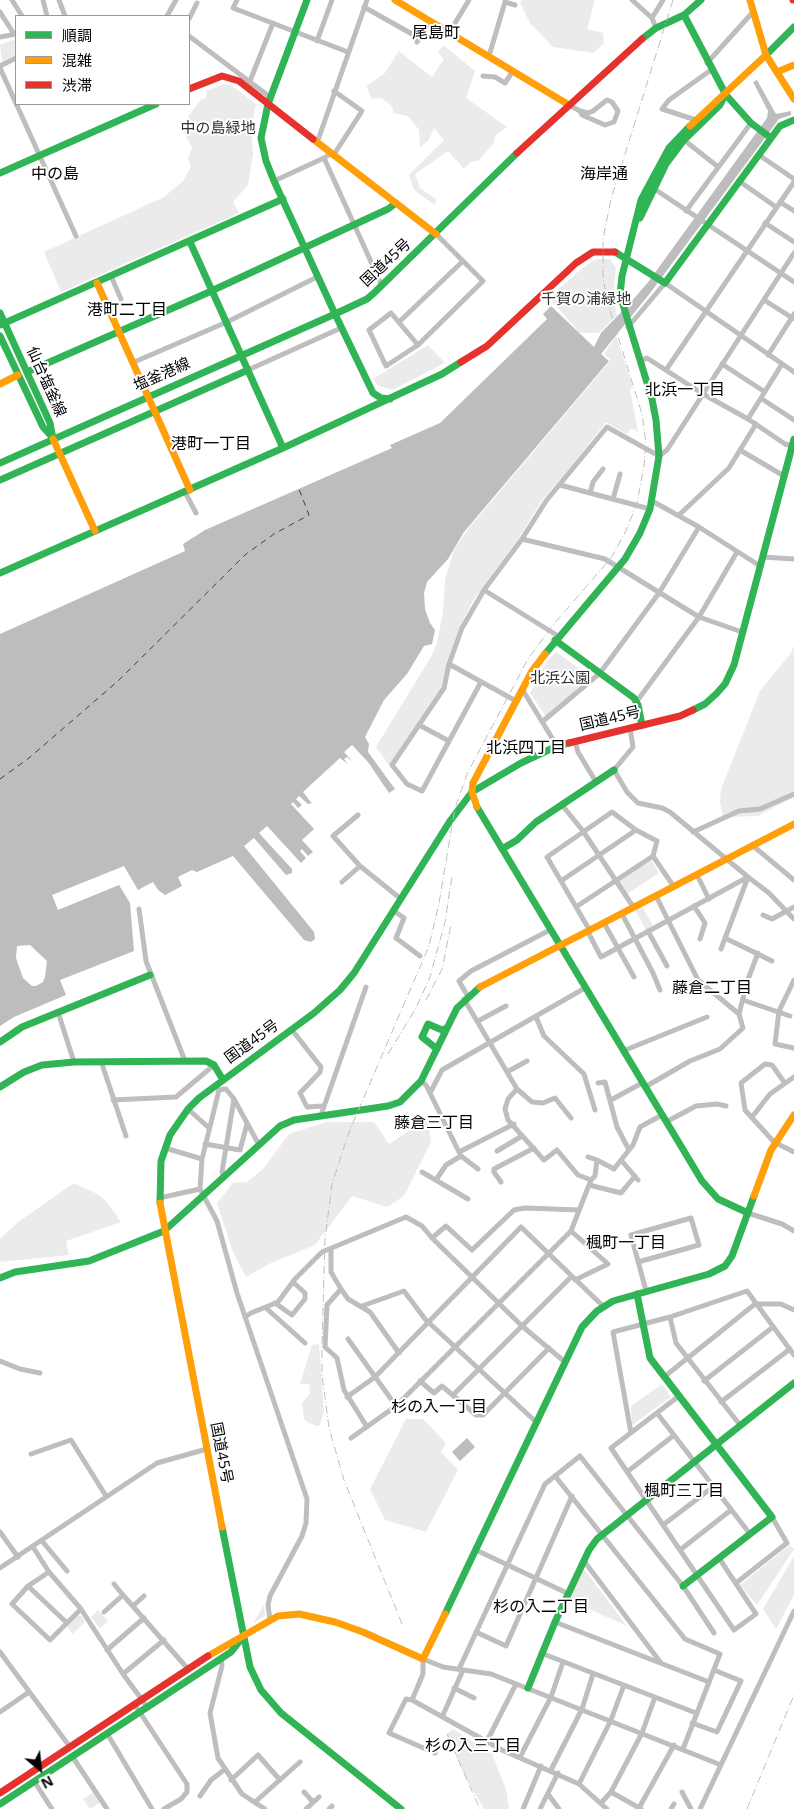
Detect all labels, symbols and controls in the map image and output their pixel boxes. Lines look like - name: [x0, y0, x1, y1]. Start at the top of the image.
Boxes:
- legend: [15, 15, 190, 105]
- district label: 尾島町: [412, 23, 460, 43]
- text: 順調: [62, 25, 92, 45]
- text: 混雑: [62, 50, 92, 70]
- text: 渋滞: [62, 75, 92, 95]
- park label: 中の島緑地: [181, 120, 255, 138]
- district label: 中の島: [31, 164, 79, 184]
- district label: 海岸通: [580, 164, 628, 184]
- street label: 国道45号: [357, 235, 415, 291]
- park label: 千賀の浦緑地: [541, 291, 631, 309]
- district label: 港町二丁目: [87, 300, 167, 320]
- street label: 仙台塩釜線: [23, 344, 69, 420]
- street label: 塩釜港線: [131, 355, 193, 395]
- district label: 北浜一丁目: [645, 380, 725, 400]
- district label: 港町一丁目: [171, 434, 251, 454]
- park label: 北浜公園: [530, 670, 590, 688]
- street label: 国道45号: [578, 703, 642, 735]
- district label: 北浜四丁目: [486, 738, 566, 758]
- district label: 藤倉二丁目: [672, 978, 752, 998]
- street label: 国道45号: [222, 1016, 282, 1068]
- district label: 藤倉三丁目: [394, 1113, 474, 1133]
- district label: 楓町一丁目: [586, 1233, 666, 1253]
- district label: 杉の入一丁目: [391, 1397, 487, 1417]
- street label: 国道45号: [206, 1421, 236, 1485]
- district label: 楓町三丁目: [644, 1481, 724, 1501]
- district label: 杉の入二丁目: [493, 1597, 589, 1617]
- district label: 杉の入三丁目: [425, 1736, 521, 1756]
- north arrow: [15, 1744, 65, 1794]
- text: N: [38, 1772, 57, 1794]

